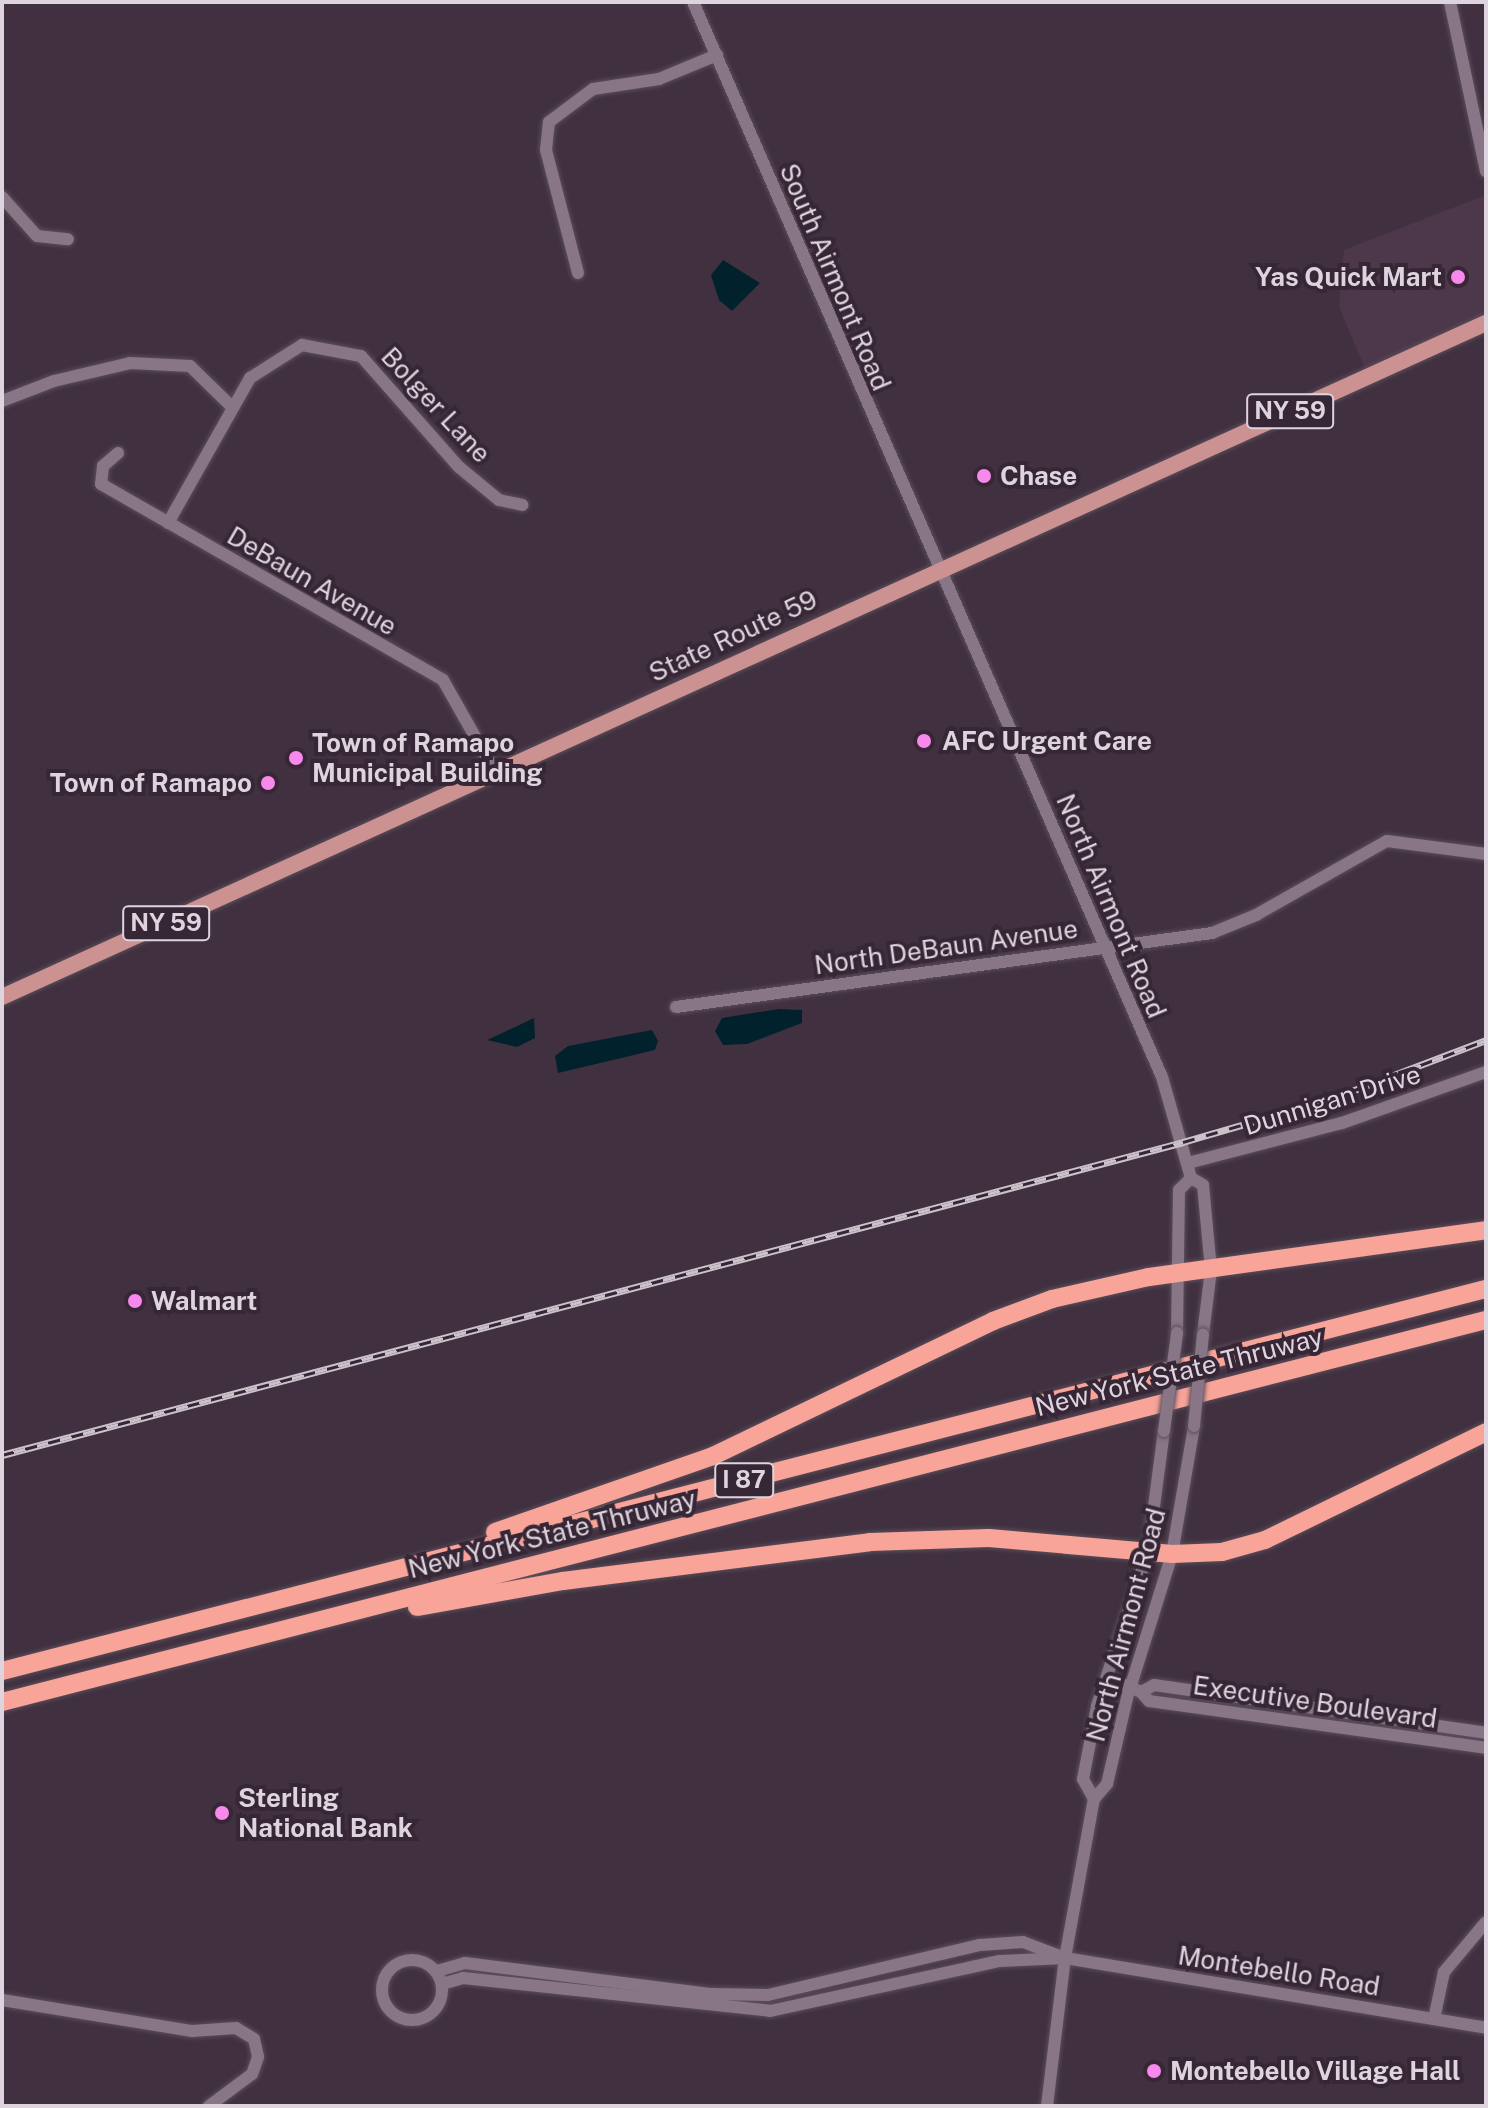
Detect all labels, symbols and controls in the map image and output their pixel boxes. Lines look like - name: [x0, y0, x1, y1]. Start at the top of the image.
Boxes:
- street label: South Airmont Road: [773, 159, 897, 395]
- place label: Yas Quick Mart: [1255, 261, 1442, 293]
- marker: Yas Quick Mart: [1449, 268, 1467, 286]
- street label: Bolger Lane: [375, 341, 497, 469]
- road number: NY 59: [1244, 391, 1336, 431]
- place label: Chase: [1000, 460, 1077, 492]
- marker: Chase: [975, 467, 993, 485]
- street label: DeBaun Avenue: [222, 520, 402, 642]
- street label: State Route 59: [644, 583, 822, 689]
- place label: AFC Urgent Care: [942, 725, 1152, 757]
- place label: Town of Ramapo Municipal Building: [312, 727, 543, 788]
- marker: AFC Urgent Care: [913, 730, 935, 752]
- marker: Town of Ramapo Municipal Building: [287, 749, 305, 767]
- place label: Town of Ramapo: [50, 767, 252, 799]
- marker: Town of Ramapo: [259, 774, 277, 792]
- street label: North Airmont Road: [1050, 789, 1172, 1023]
- road number: NY 59: [120, 903, 212, 943]
- street label: North DeBaun Avenue: [812, 913, 1080, 981]
- street label: Dunnigan Drive: [1240, 1058, 1424, 1142]
- place label: Walmart: [151, 1285, 257, 1317]
- marker: Walmart: [126, 1292, 144, 1310]
- street label: New York State Thruway: [1032, 1321, 1326, 1423]
- road number: I 87: [714, 1460, 774, 1500]
- street label: New York State Thruway: [405, 1483, 699, 1585]
- street label: North Airmont Road: [1080, 1505, 1172, 1745]
- street label: Executive Boulevard: [1191, 1669, 1439, 1735]
- place label: Sterling National Bank: [238, 1782, 413, 1844]
- marker: Sterling National Bank: [213, 1804, 231, 1822]
- street label: Montebello Road: [1176, 1940, 1382, 2002]
- place label: Montebello Village Hall: [1170, 2055, 1461, 2087]
- marker: Montebello Village Hall: [1145, 2062, 1163, 2080]

